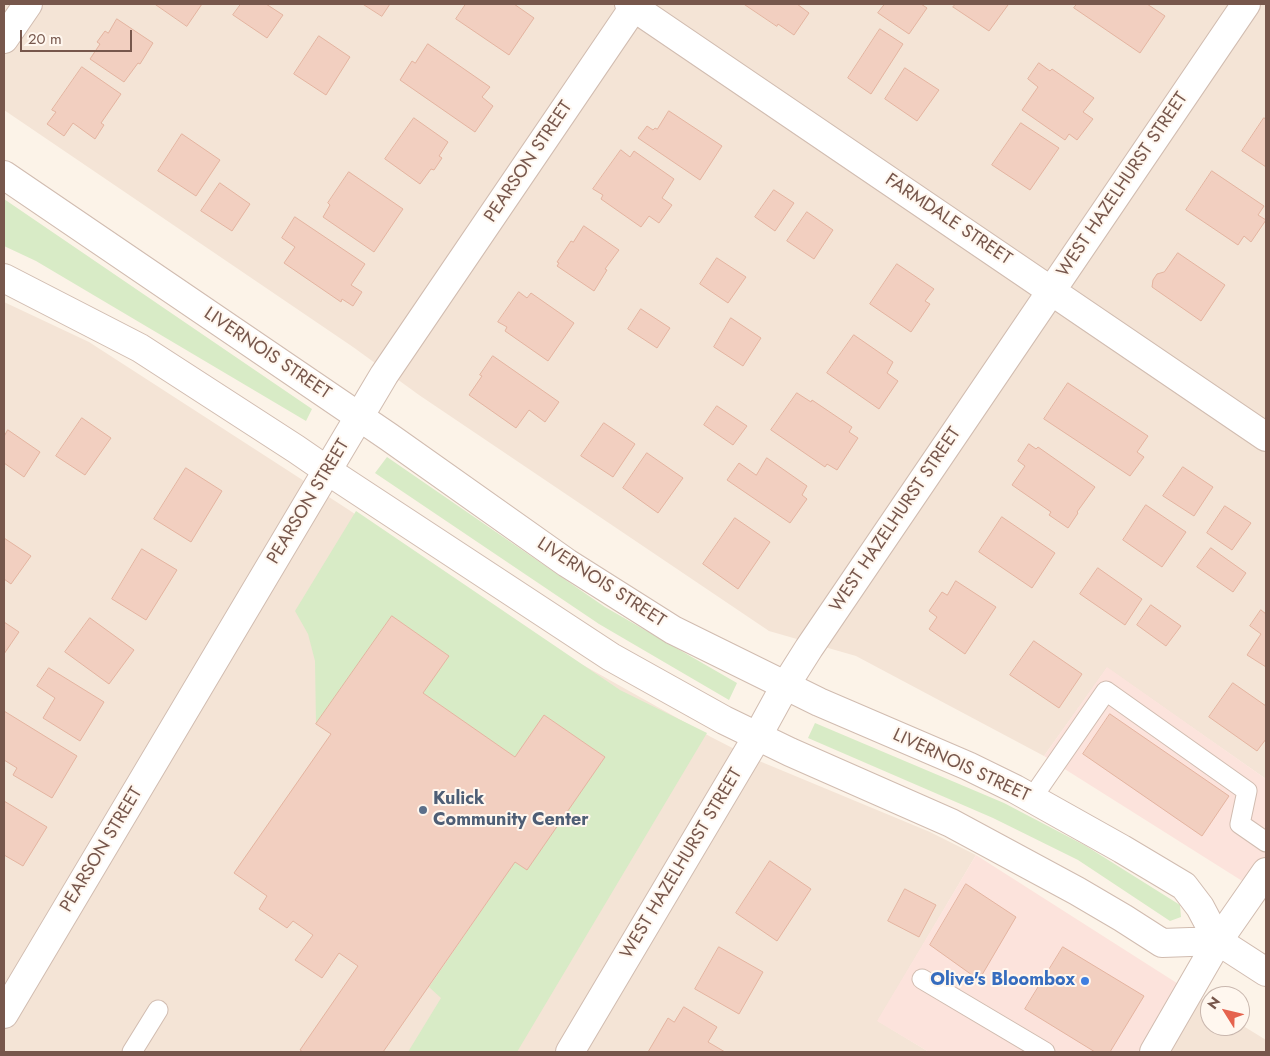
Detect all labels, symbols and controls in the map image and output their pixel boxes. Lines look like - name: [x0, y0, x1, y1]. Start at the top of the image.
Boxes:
- scale bar: [22, 20, 135, 52]
- text: 20 m: [28, 28, 62, 50]
- street label: WEST HAZELHURST STREET: [1053, 88, 1193, 282]
- street label: PEARSON STREET: [480, 97, 578, 227]
- street label: FARMDALE STREET: [881, 170, 1015, 270]
- street label: LIVERNOIS STREET: [199, 303, 335, 405]
- street label: WEST HAZELHURST STREET: [826, 423, 966, 617]
- street label: PEARSON STREET: [263, 436, 355, 568]
- street label: LIVERNOIS STREET: [533, 533, 669, 633]
- street label: LIVERNOIS STREET: [889, 725, 1033, 807]
- street label: WEST HAZELHURST STREET: [617, 765, 747, 963]
- street label: PEARSON STREET: [56, 784, 148, 916]
- place label: Kulick Community Center: [433, 789, 589, 832]
- marker: Kulick Community Center: [417, 804, 429, 816]
- place label: Olive's Bloombox: [930, 970, 1075, 992]
- marker: Olive's Bloombox: [1079, 975, 1091, 987]
- north arrow: [1200, 986, 1250, 1036]
- text: N: [1202, 992, 1225, 1013]

